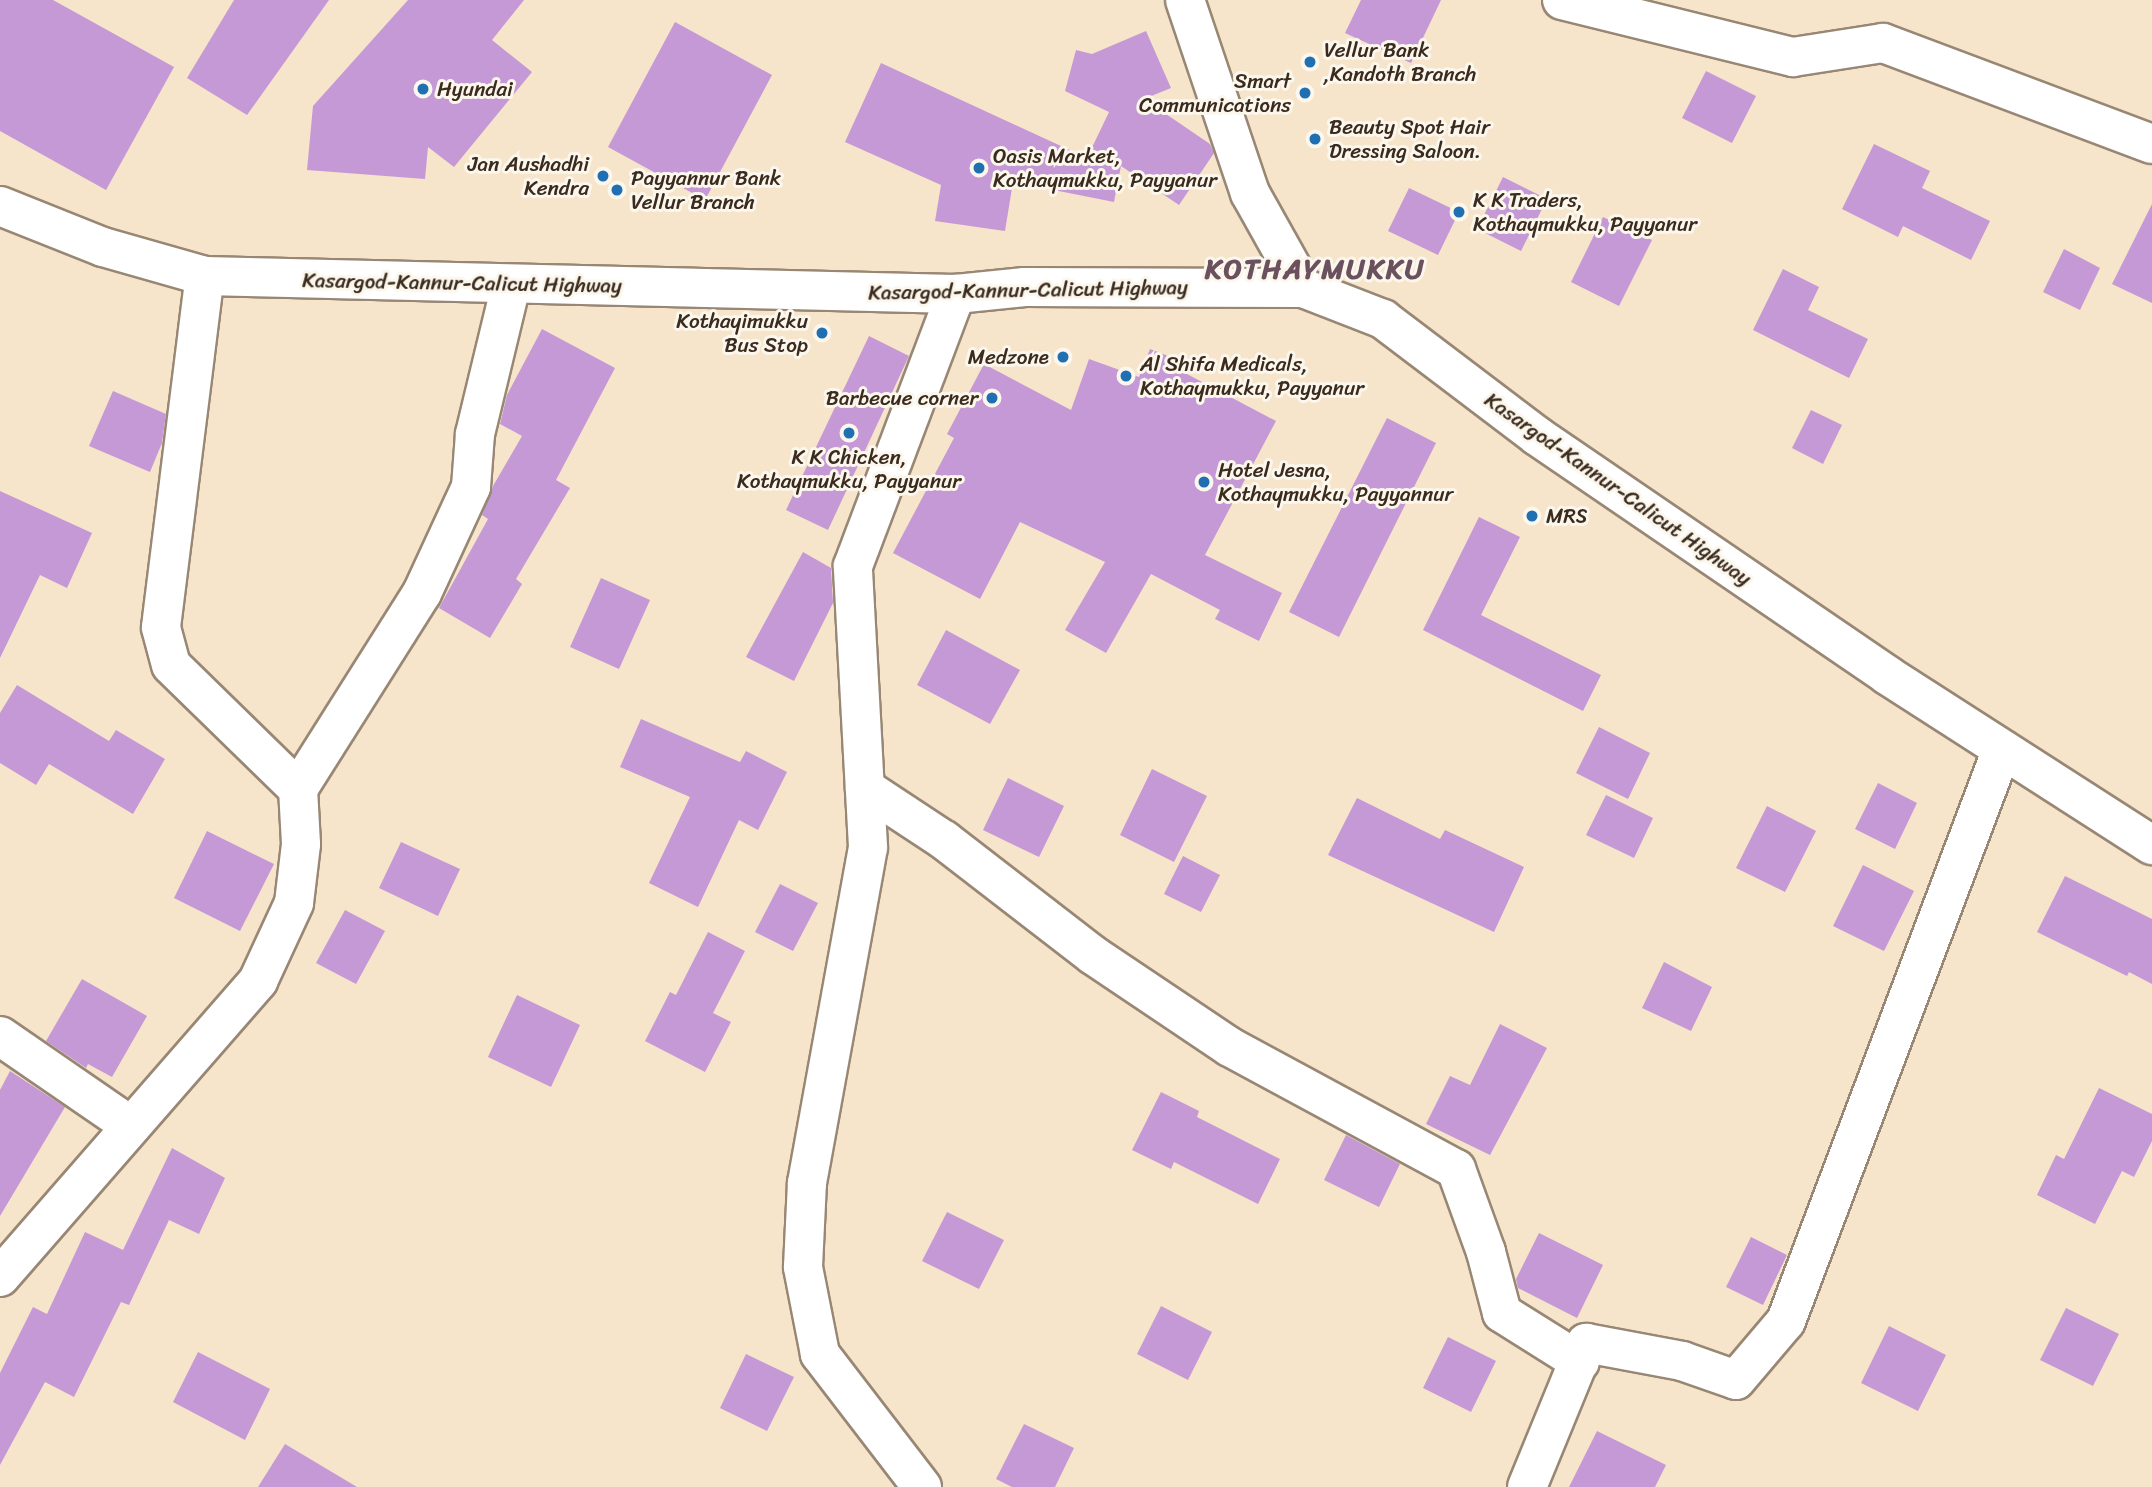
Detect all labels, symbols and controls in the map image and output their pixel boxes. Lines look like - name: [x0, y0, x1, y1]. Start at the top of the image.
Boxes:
- place label: Vellur Bank ,Kandoth Branch: [1324, 37, 1476, 87]
- marker: Vellur Bank ,Kandoth Branch: [1302, 54, 1318, 70]
- place label: Smart Communications: [1139, 68, 1291, 118]
- place label: Hyundai: [437, 76, 513, 102]
- marker: Hyundai: [415, 81, 431, 97]
- marker: Smart Communications: [1297, 85, 1313, 101]
- place label: Beauty Spot Hair Dressing Saloon.: [1329, 114, 1490, 164]
- marker: Beauty Spot Hair Dressing Saloon.: [1307, 131, 1323, 147]
- place label: Oasis Market, Kothaymukku, Payyanur: [993, 143, 1217, 193]
- place label: Jan Aushadhi Kendra: [468, 151, 589, 201]
- marker: Oasis Market, Kothaymukku, Payyanur: [971, 160, 987, 176]
- place label: Payyannur Bank Vellur Branch: [631, 165, 781, 215]
- marker: Jan Aushadhi Kendra: [595, 168, 611, 184]
- marker: Payyannur Bank Vellur Branch: [609, 182, 625, 198]
- place label: K K Traders, Kothaymukku, Payyanur: [1473, 187, 1697, 237]
- marker: K K Traders, Kothaymukku, Payyanur: [1451, 204, 1467, 220]
- district label: KOTHAYMUKKU: [1207, 252, 1423, 286]
- street label: Kasargod-Kannur-Calicut Highway: [302, 268, 622, 298]
- street label: Kasargod-Kannur-Calicut Highway: [868, 275, 1188, 305]
- place label: Kothayimukku Bus Stop: [676, 308, 808, 358]
- marker: Kothayimukku Bus Stop: [814, 325, 830, 341]
- place label: Medzone: [968, 344, 1049, 370]
- marker: Medzone: [1055, 349, 1071, 365]
- place label: Al Shifa Medicals, Kothaymukku, Payyanur: [1140, 351, 1364, 401]
- marker: Al Shifa Medicals, Kothaymukku, Payyanur: [1118, 368, 1134, 384]
- place label: Barbecue corner: [825, 385, 978, 411]
- street label: Kasargod-Kannur-Calicut Highway: [1480, 387, 1756, 591]
- marker: Barbecue corner: [984, 390, 1000, 406]
- marker: K K Chicken, Kothaymukku, Payyanur: [841, 425, 857, 441]
- place label: K K Chicken, Kothaymukku, Payyanur: [737, 444, 961, 494]
- place label: Hotel Jesna, Kothaymukku, Payyannur: [1218, 457, 1453, 507]
- marker: Hotel Jesna, Kothaymukku, Payyannur: [1196, 474, 1212, 490]
- place label: MRS: [1546, 503, 1587, 529]
- marker: MRS: [1524, 508, 1540, 524]

